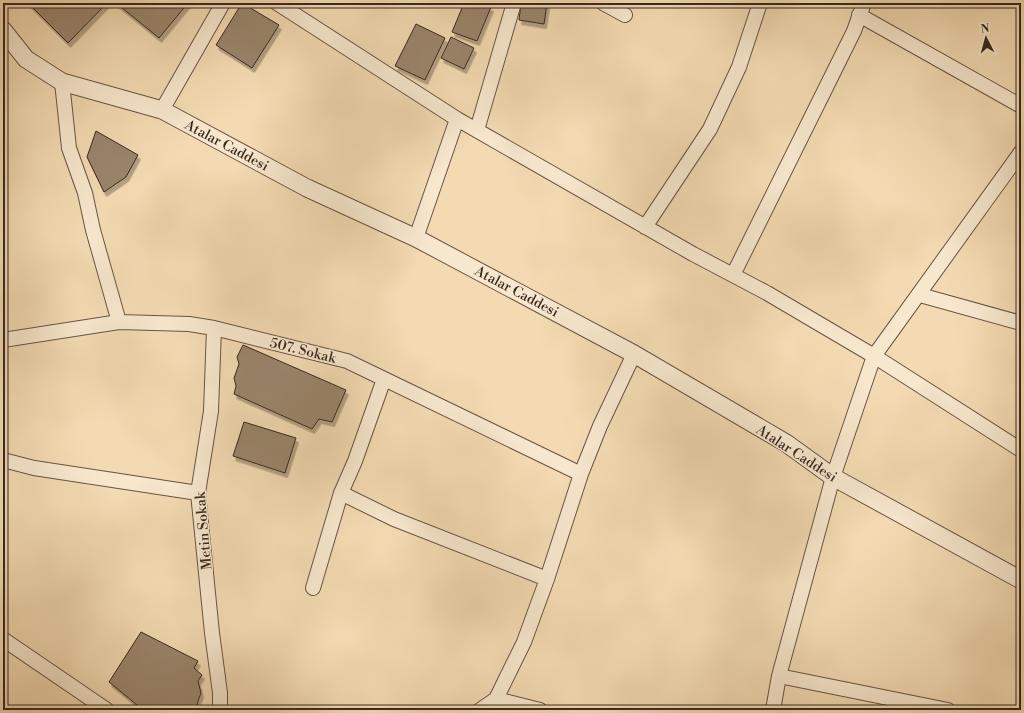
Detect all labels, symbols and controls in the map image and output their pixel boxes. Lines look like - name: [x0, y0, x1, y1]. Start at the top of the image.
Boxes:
- north arrow: [966, 18, 1006, 58]
- text: N: [980, 22, 990, 36]
- street label: Atalar Caddesi: [181, 116, 272, 176]
- street label: Atalar Caddesi: [471, 262, 562, 322]
- street label: 507. Sokak: [268, 334, 338, 368]
- street label: Atalar Caddesi: [752, 421, 840, 487]
- street label: Metin Sokak: [192, 490, 216, 571]

